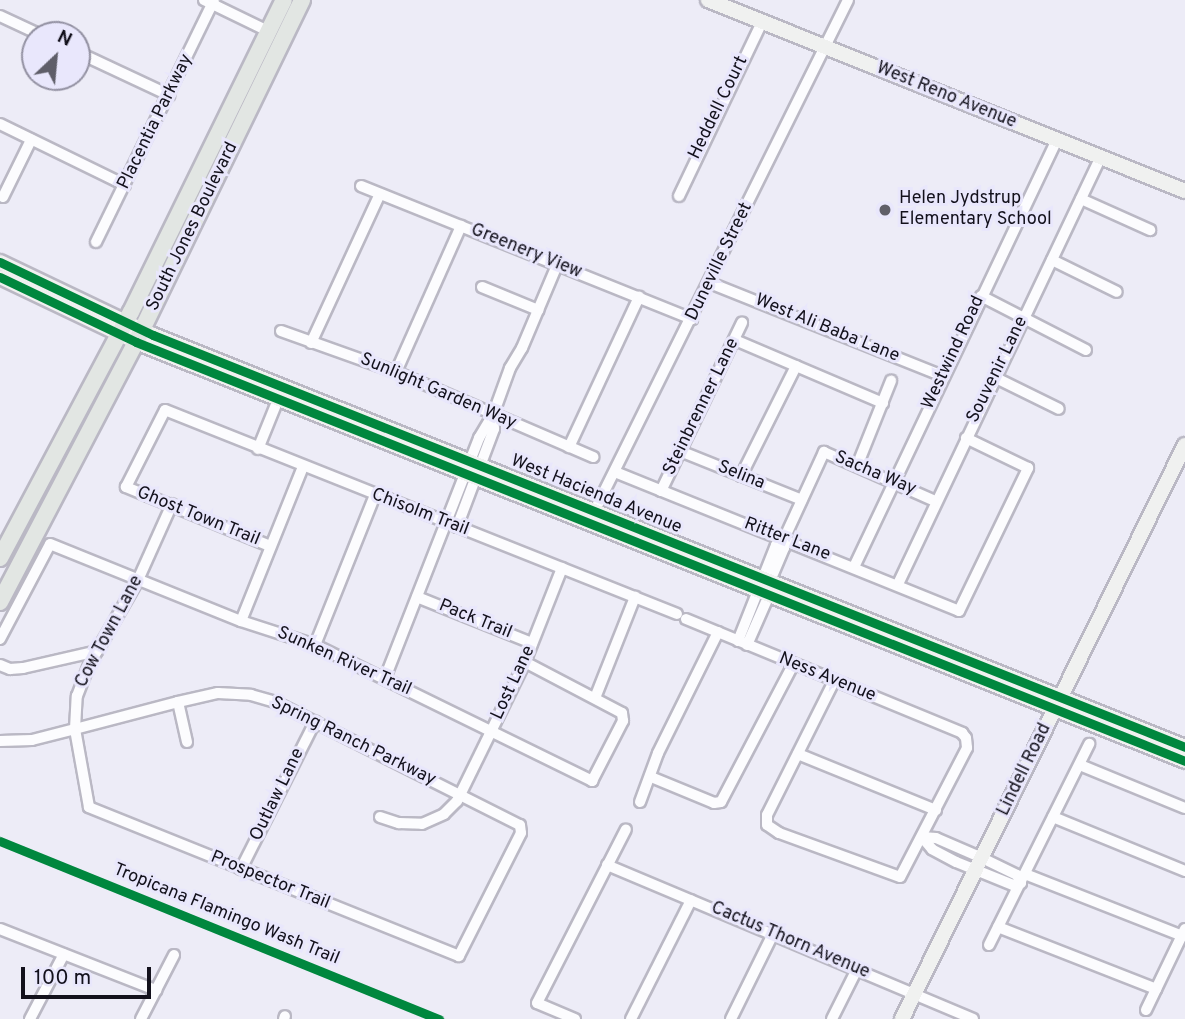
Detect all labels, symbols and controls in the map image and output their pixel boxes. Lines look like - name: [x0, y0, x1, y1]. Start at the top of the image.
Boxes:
- north arrow: [21, 21, 91, 91]
- text: N: [53, 25, 76, 53]
- street label: Placentia Parkway: [114, 51, 198, 193]
- street label: Heddell Court: [685, 53, 753, 163]
- street label: West Reno Avenue: [873, 58, 1019, 134]
- street label: South Jones Boulevard: [143, 139, 243, 315]
- place label: Helen Jydstrup Elementary School: [899, 189, 1052, 232]
- street label: Duneville Street: [682, 199, 758, 325]
- marker: Helen Jydstrup Elementary School: [877, 202, 893, 218]
- street label: Greenery View: [467, 220, 585, 284]
- street label: West Ali Baba Lane: [751, 290, 903, 368]
- street label: Westwind Road: [918, 293, 990, 413]
- street label: Souvenir Lane: [963, 313, 1033, 427]
- street label: Steinbrenner Lane: [659, 335, 745, 479]
- street label: Sunlight Garden Way: [356, 349, 520, 435]
- street label: Sacha Way: [831, 447, 919, 501]
- street label: West Hacienda Avenue: [507, 451, 685, 539]
- street label: Selina: [714, 457, 768, 495]
- street label: Ghost Town Trail: [133, 482, 263, 552]
- street label: Chisolm Trail: [368, 484, 472, 542]
- street label: Ritter Lane: [741, 514, 833, 566]
- street label: Cow Town Lane: [71, 572, 149, 692]
- street label: Pack Trail: [435, 595, 515, 645]
- street label: Sunken River Trail: [273, 623, 415, 701]
- street label: Lost Lane: [488, 643, 540, 723]
- street label: Ness Avenue: [775, 649, 879, 707]
- street label: Spring Ranch Parkway: [267, 693, 439, 791]
- street label: Lindell Road: [993, 720, 1057, 820]
- street label: Outlaw Lane: [246, 745, 310, 845]
- street label: Prospector Trail: [207, 847, 333, 915]
- street label: Tropicana Flamingo Wash Trail: [109, 859, 343, 971]
- street label: Cactus Thorn Avenue: [707, 898, 873, 984]
- scale bar: [24, 953, 154, 997]
- text: 100 m: [34, 965, 91, 992]

